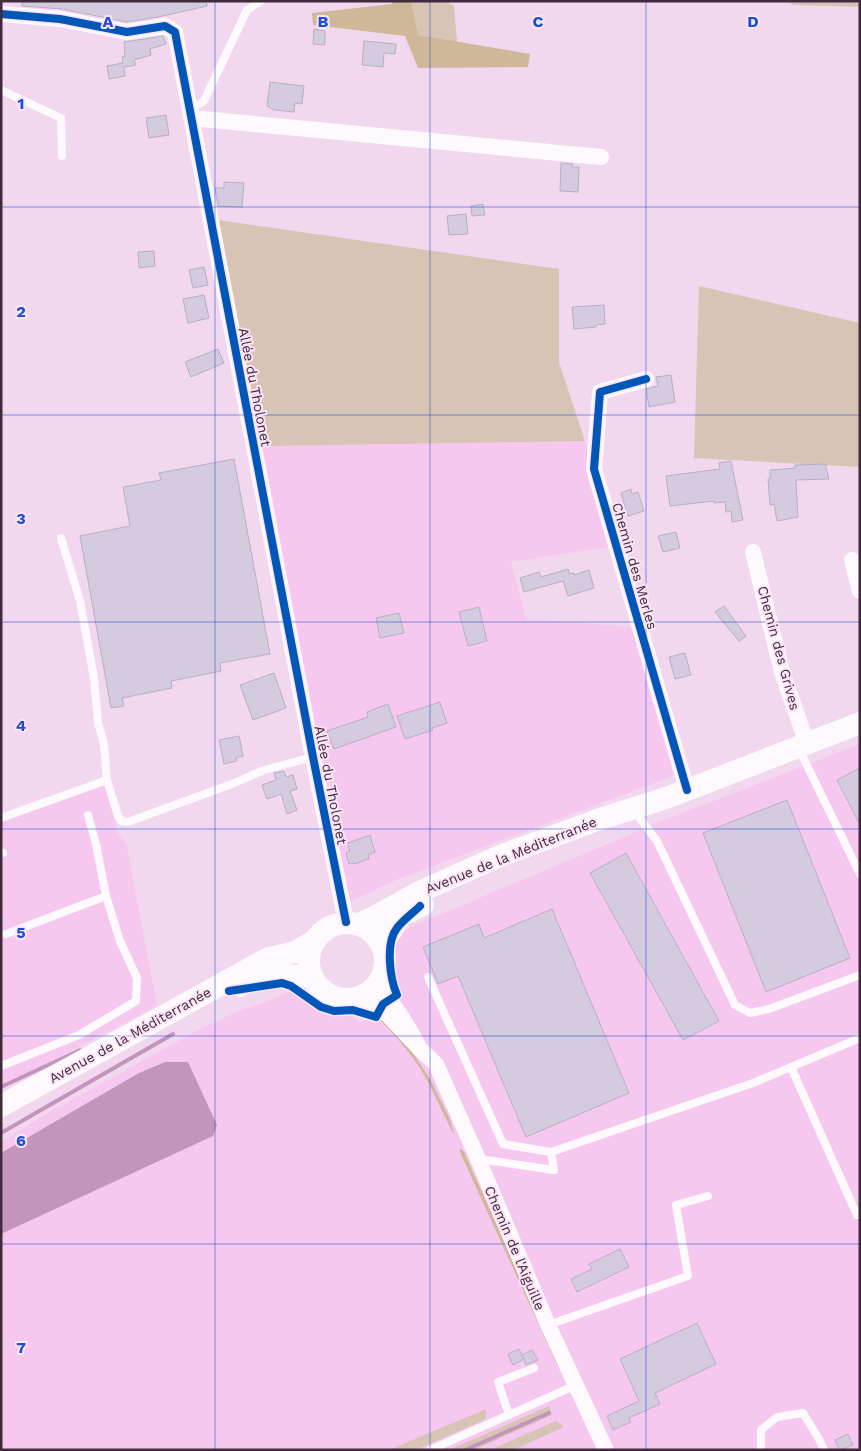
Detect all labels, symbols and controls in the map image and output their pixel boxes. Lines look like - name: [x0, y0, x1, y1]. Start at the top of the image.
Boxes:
- text: A: [103, 12, 114, 31]
- text: B: [318, 12, 329, 31]
- text: C: [533, 12, 544, 31]
- text: D: [747, 12, 759, 31]
- text: 1: [18, 94, 24, 113]
- text: 2: [16, 302, 26, 321]
- street label: Allée du Tholonet: [236, 326, 274, 448]
- street label: Chemin des Merles: [609, 501, 661, 631]
- text: 3: [16, 509, 26, 528]
- street label: Chemin des Grives: [755, 584, 803, 712]
- text: 4: [16, 716, 26, 735]
- street label: Allée du Tholonet: [312, 724, 350, 846]
- street label: Avenue de la Méditerranée: [423, 813, 599, 897]
- text: 5: [16, 923, 26, 942]
- street label: Avenue de la Méditerranée: [46, 984, 214, 1086]
- text: 6: [16, 1131, 26, 1150]
- street label: Chemin de l'Aiguille: [482, 1183, 548, 1313]
- text: 7: [16, 1338, 26, 1357]

